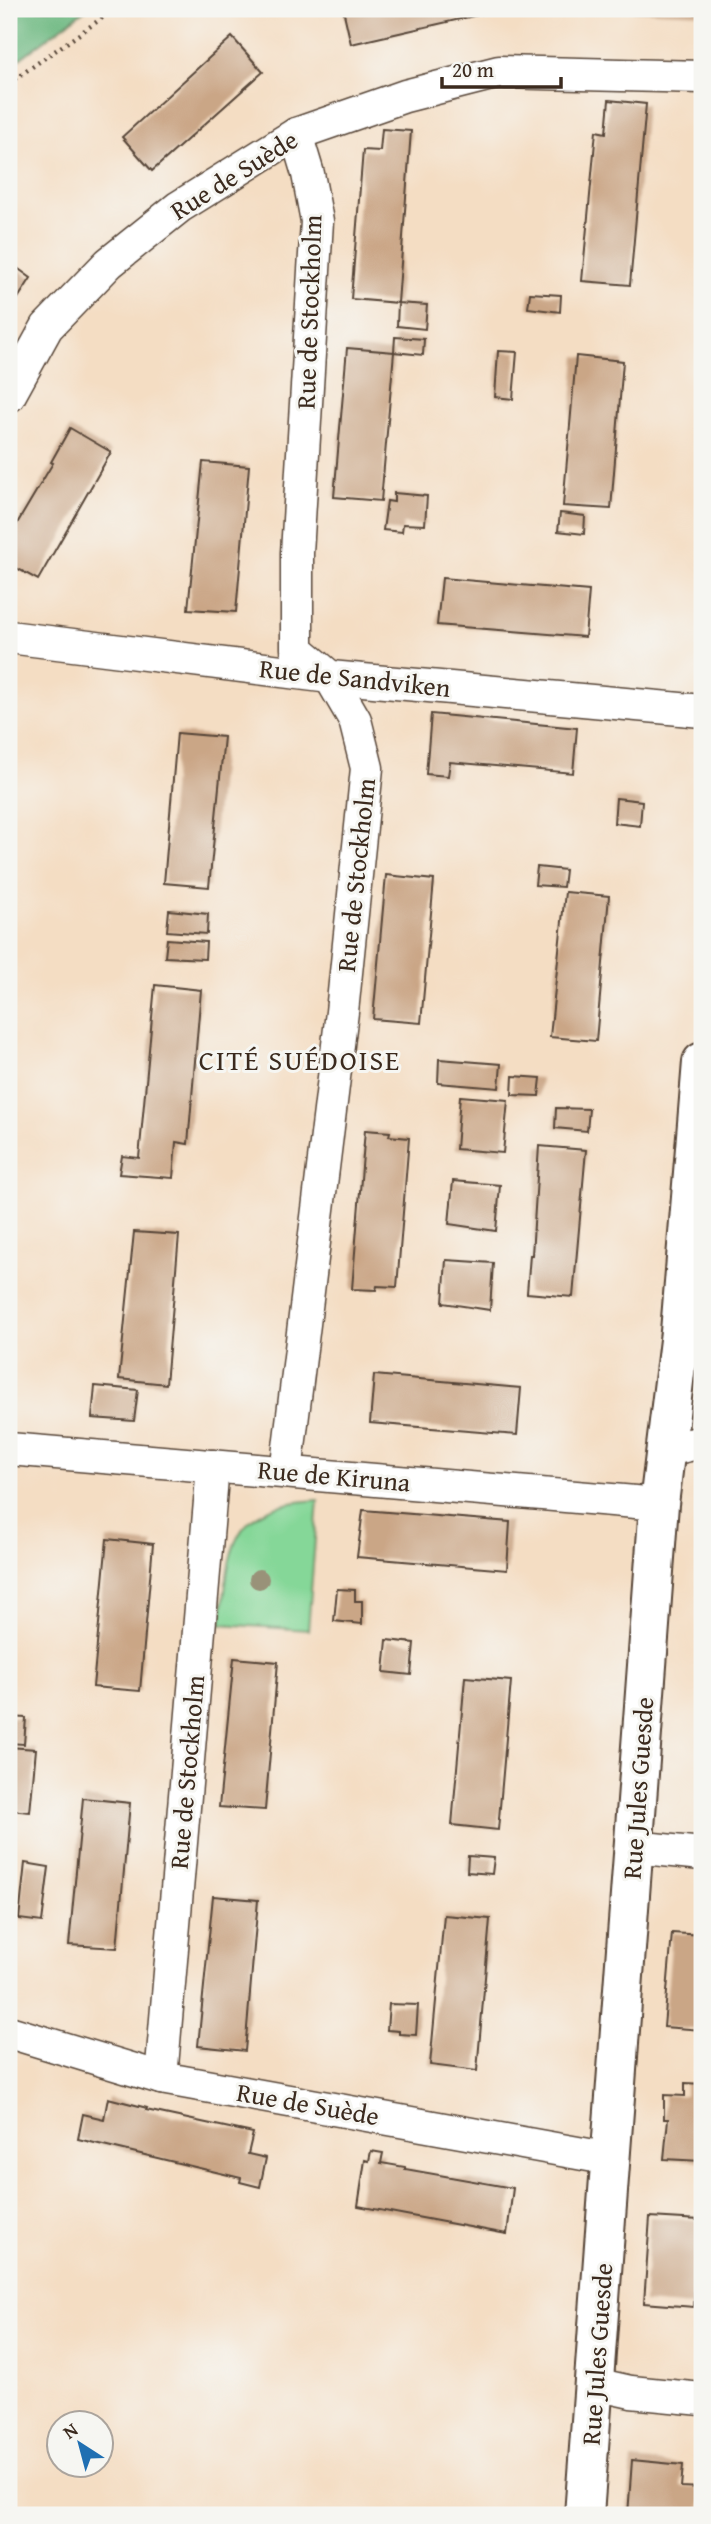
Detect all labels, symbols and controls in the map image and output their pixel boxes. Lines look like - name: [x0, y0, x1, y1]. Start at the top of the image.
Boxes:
- scale bar: [442, 46, 560, 90]
- text: 20 m: [452, 54, 494, 85]
- street label: Rue de Suède: [162, 120, 305, 229]
- street label: Rue de Stockholm: [286, 214, 331, 410]
- street label: Rue de Sandviken: [258, 648, 453, 707]
- street label: Rue de Stockholm: [326, 776, 385, 974]
- district label: CITÉ SUÉDOISE: [199, 1039, 401, 1080]
- street label: Rue de Kiruna: [256, 1449, 413, 1502]
- street label: Rue de Stockholm: [159, 1673, 214, 1871]
- street label: Rue Jules Guesde: [612, 1695, 663, 1880]
- street label: Rue de Suède: [234, 2072, 382, 2135]
- street label: Rue Jules Guesde: [571, 2261, 622, 2446]
- north arrow: [46, 2408, 116, 2478]
- text: N: [57, 2415, 84, 2445]

